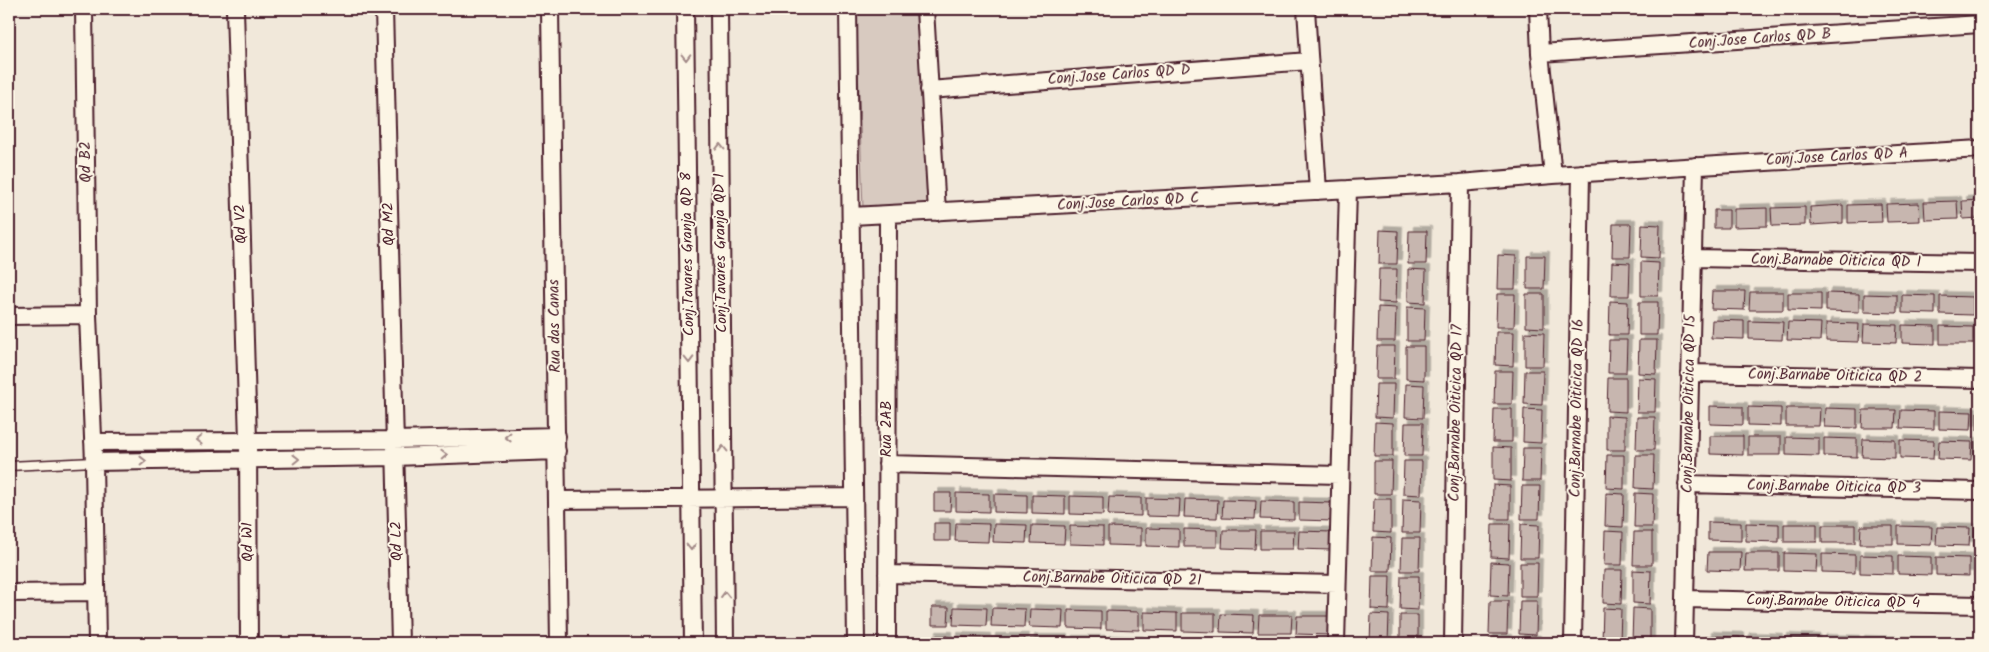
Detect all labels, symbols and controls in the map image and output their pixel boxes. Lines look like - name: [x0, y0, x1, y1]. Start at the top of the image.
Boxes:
- street label: Conj.Jose Carlos QD B: [1688, 22, 1832, 56]
- one-way arrow: [681, 54, 691, 62]
- street label: Conj.Jose Carlos QD D: [1047, 58, 1191, 92]
- street label: Qd B2: [74, 141, 98, 183]
- street label: Conj.Jose Carlos QD A: [1765, 141, 1909, 173]
- one-way arrow: [715, 143, 725, 150]
- street label: Conj.Tavares Granja QD 8: [675, 171, 701, 336]
- street label: Conj.Tavares Granja QD 1: [708, 173, 734, 333]
- street label: Conj.Jose Carlos QD C: [1056, 186, 1200, 218]
- street label: Qd M2: [377, 202, 401, 246]
- street label: Qd V2: [228, 204, 254, 244]
- street label: Conj.Barnabe Oiticica QD 1: [1751, 248, 1922, 274]
- street label: Rua das Canas: [542, 279, 568, 373]
- street label: Conj.Barnabe Oiticica QD 15: [1675, 314, 1703, 493]
- street label: Conj.Barnabe Oiticica QD 16: [1563, 318, 1591, 498]
- street label: Conj.Barnabe Oiticica QD 17: [1442, 323, 1470, 502]
- one-way arrow: [684, 356, 694, 364]
- street label: Conj.Barnabe Oiticica QD 2: [1748, 362, 1922, 390]
- street label: Rua 2AB: [875, 401, 899, 457]
- one-way arrow: [504, 432, 512, 442]
- one-way arrow: [195, 435, 203, 446]
- one-way arrow: [718, 445, 728, 453]
- one-way arrow: [440, 450, 448, 460]
- one-way arrow: [292, 454, 300, 464]
- one-way arrow: [140, 456, 147, 466]
- street label: Conj.Barnabe Oiticica QD 3: [1747, 473, 1922, 501]
- street label: Qd L2: [385, 521, 409, 561]
- street label: Qd W1: [236, 522, 260, 562]
- one-way arrow: [686, 544, 696, 551]
- street label: Conj.Barnabe Oiticica QD 21: [1022, 565, 1202, 593]
- street label: Conj.Barnabe Oiticica QD 4: [1746, 588, 1920, 616]
- one-way arrow: [720, 590, 730, 598]

